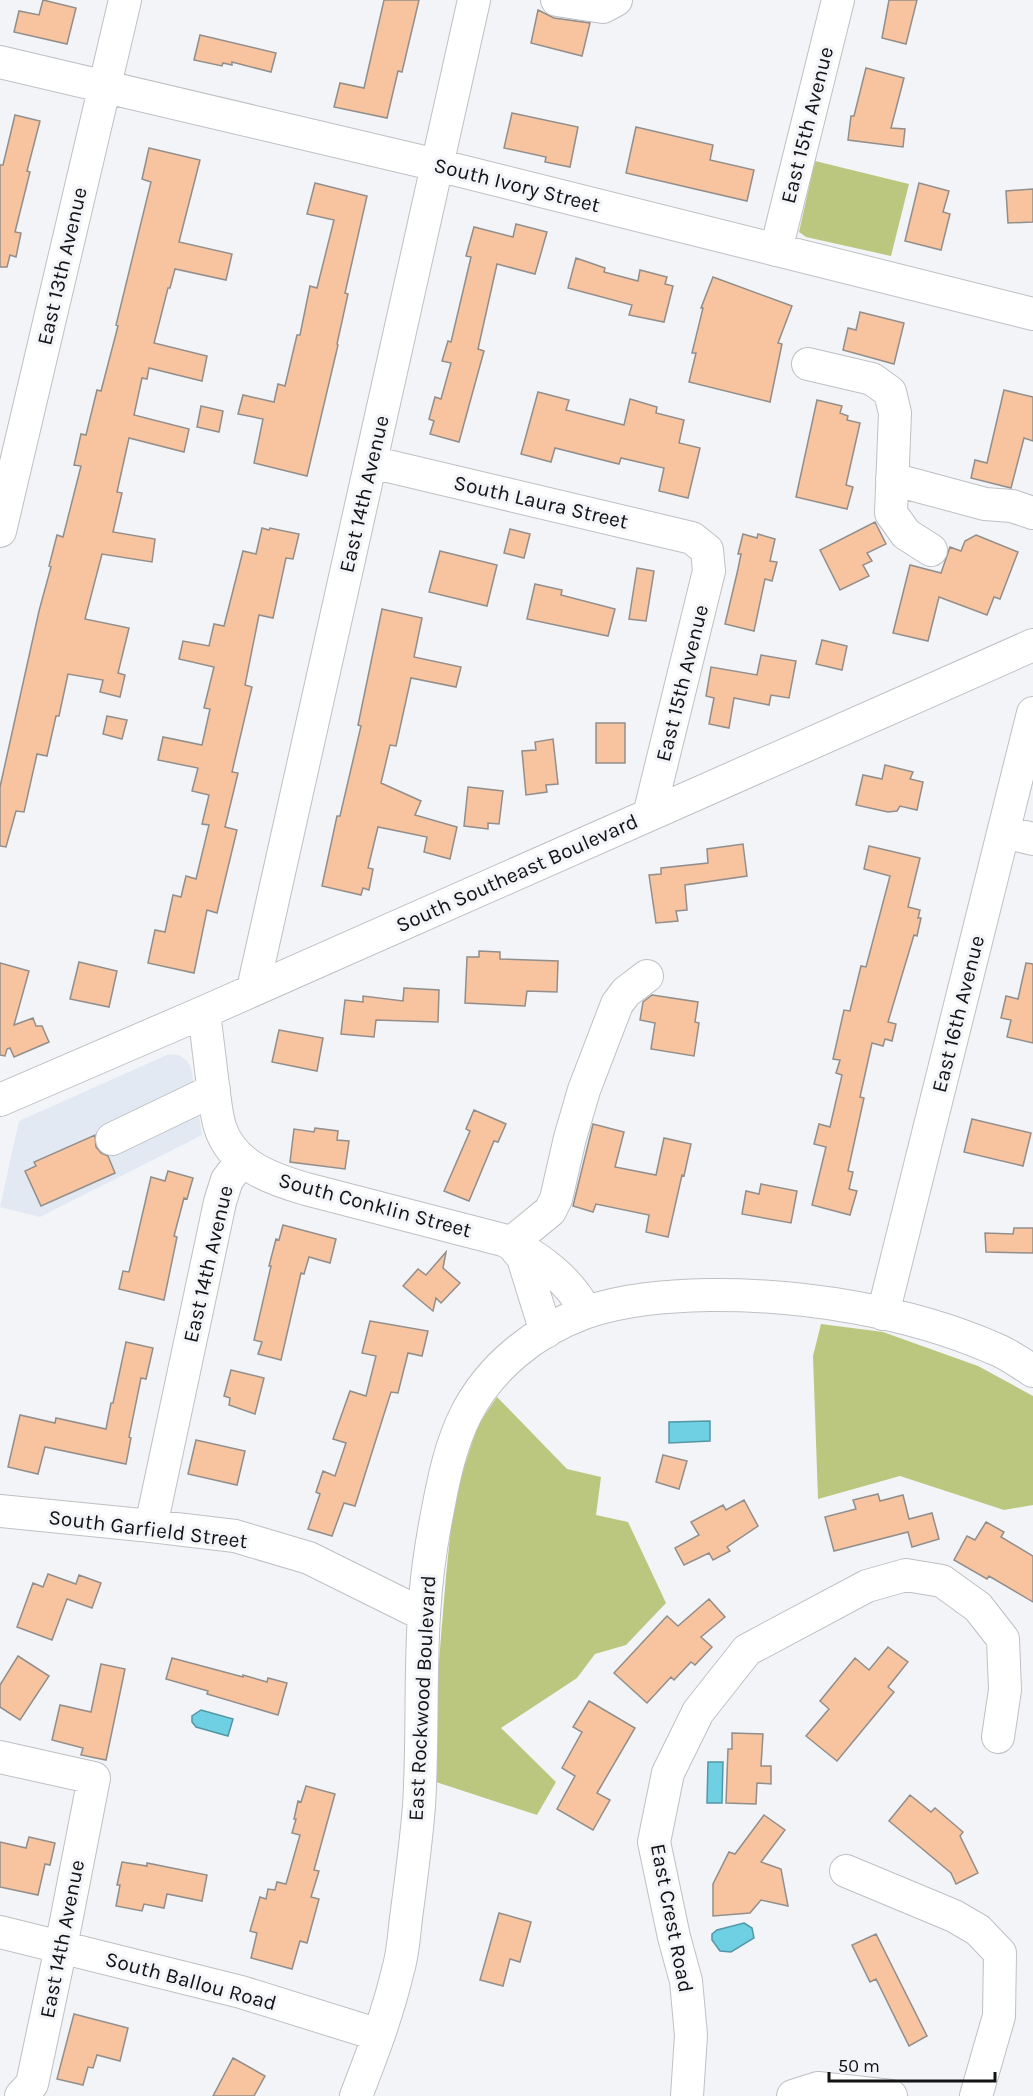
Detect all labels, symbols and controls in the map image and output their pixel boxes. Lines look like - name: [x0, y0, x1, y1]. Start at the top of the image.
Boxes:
- street label: East 15th Avenue: [776, 44, 838, 206]
- street label: South Ivory Street: [431, 153, 603, 217]
- street label: East 13th Avenue: [32, 185, 92, 347]
- street label: East 14th Avenue: [334, 413, 394, 575]
- street label: South Laura Street: [451, 470, 631, 534]
- street label: East 15th Avenue: [651, 602, 713, 764]
- street label: South Southeast Boulevard: [392, 809, 642, 937]
- street label: East 16th Avenue: [927, 933, 989, 1095]
- street label: South Conklin Street: [276, 1168, 474, 1242]
- street label: East 14th Avenue: [178, 1183, 238, 1345]
- street label: South Garfield Street: [47, 1505, 249, 1553]
- street label: East Rockwood Boulevard: [404, 1575, 440, 1821]
- street label: East Crest Road: [646, 1842, 698, 1994]
- street label: East 14th Avenue: [35, 1858, 89, 2020]
- street label: South Ballou Road: [103, 1947, 279, 2015]
- scale bar: [829, 2045, 996, 2083]
- text: 50 m: [838, 2055, 880, 2077]

